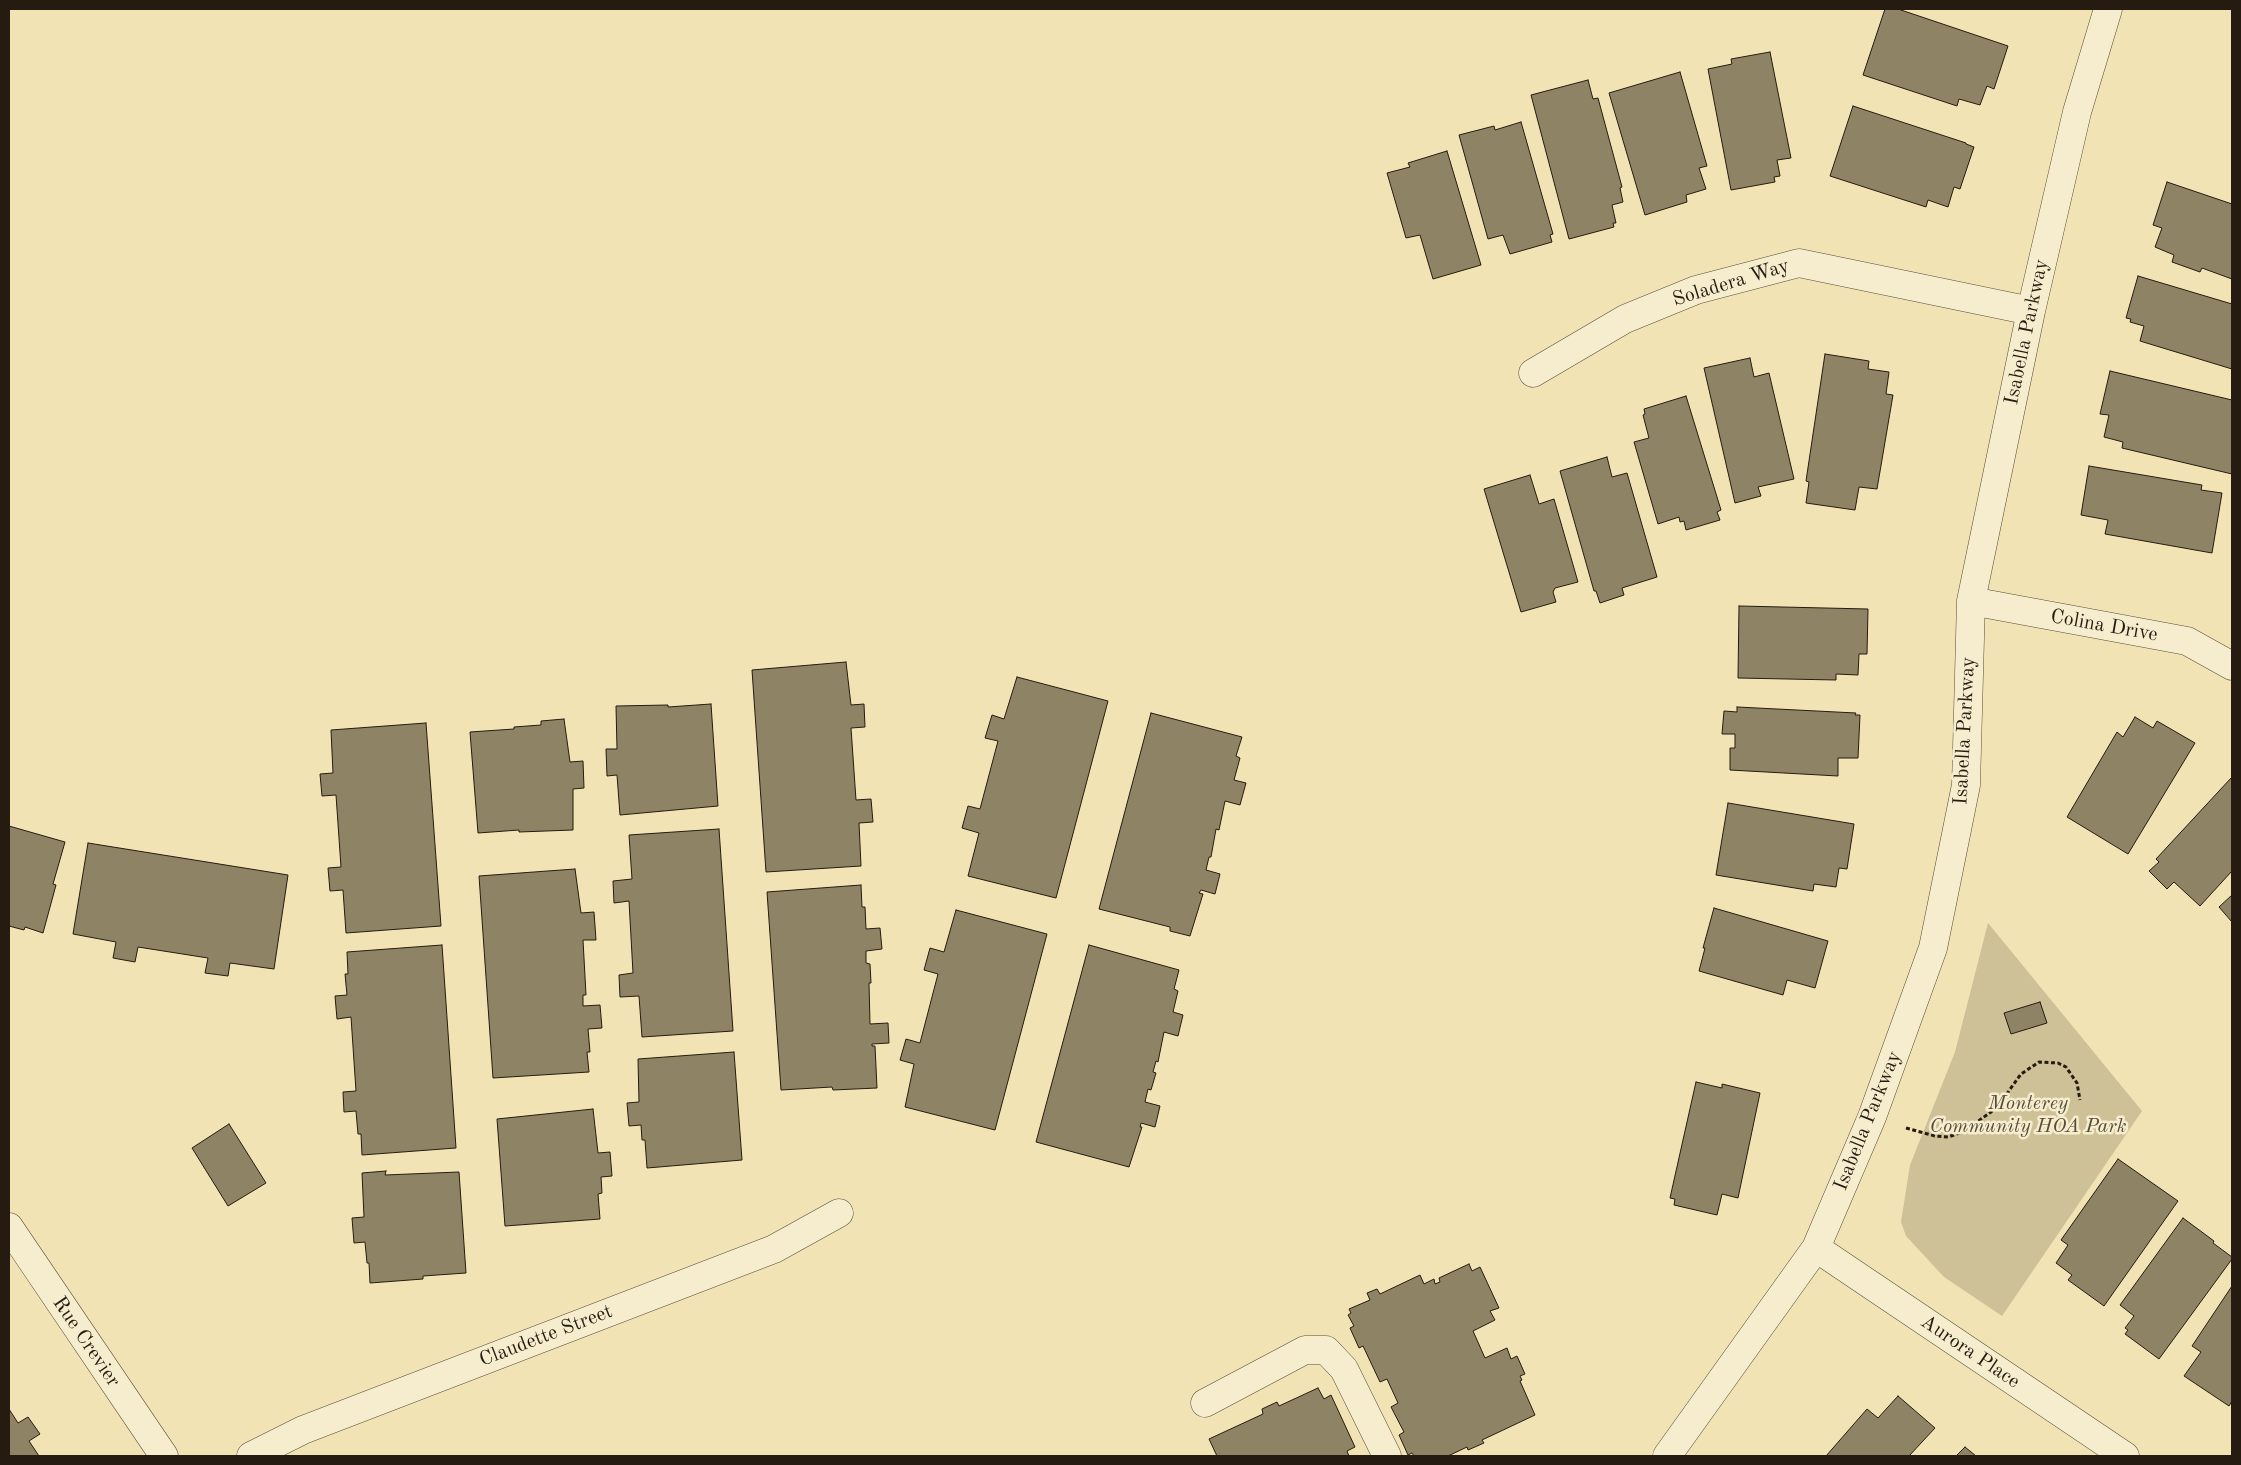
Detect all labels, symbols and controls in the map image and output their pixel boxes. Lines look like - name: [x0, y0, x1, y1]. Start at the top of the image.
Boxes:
- street label: Soladera Way: [1670, 254, 1792, 312]
- street label: Isabella Parkway: [2000, 257, 2054, 407]
- street label: Colina Drive: [2049, 605, 2159, 647]
- street label: Isabella Parkway: [1949, 656, 1981, 806]
- street label: Isabella Parkway: [1829, 1048, 1907, 1194]
- park label: Monterey Community HOA Park: [1929, 1092, 2127, 1139]
- street label: Rue Crevier: [47, 1292, 125, 1392]
- street label: Claudette Street: [476, 1300, 616, 1372]
- street label: Aurora Place: [1916, 1310, 2024, 1394]

